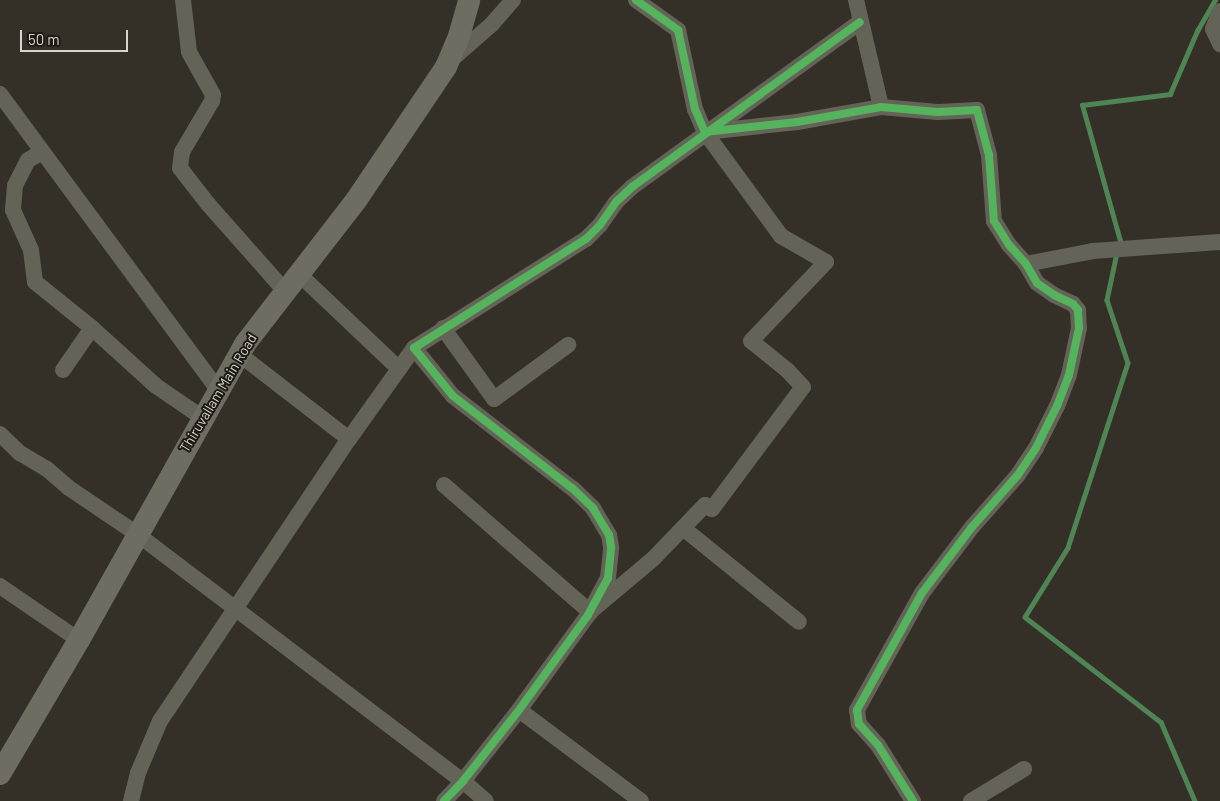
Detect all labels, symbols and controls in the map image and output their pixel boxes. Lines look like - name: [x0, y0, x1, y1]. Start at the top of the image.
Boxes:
- scale bar: [22, 20, 130, 52]
- text: 50 m: [28, 30, 60, 48]
- street label: Thiruvallam Main Road: [176, 331, 260, 455]

